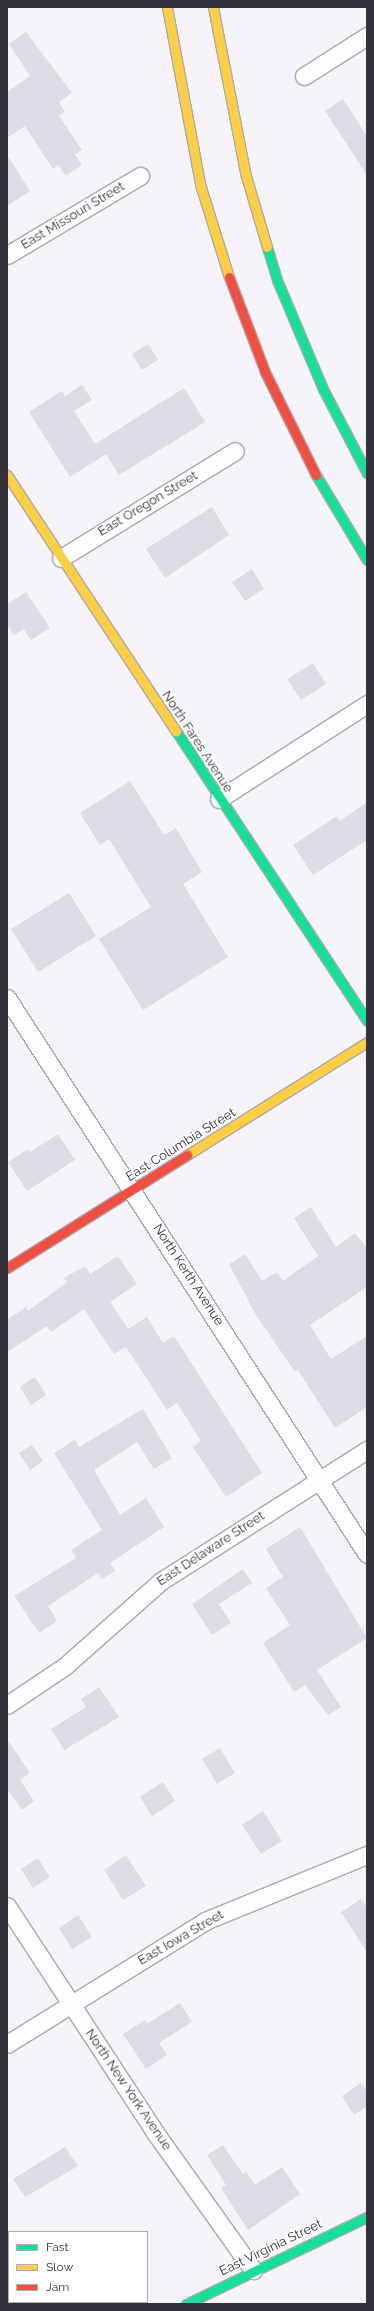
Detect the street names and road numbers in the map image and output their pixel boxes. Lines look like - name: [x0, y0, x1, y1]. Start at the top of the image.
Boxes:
- street label: East Missouri Street: [18, 179, 128, 253]
- street label: East Oregon Street: [95, 468, 201, 540]
- street label: North Fares Avenue: [158, 688, 236, 796]
- street label: East Columbia Street: [123, 1105, 239, 1185]
- street label: North Kerth Avenue: [149, 1221, 227, 1329]
- street label: East Delaware Street: [154, 1508, 268, 1590]
- street label: East Iowa Street: [135, 1907, 227, 1969]
- street label: North New York Avenue: [81, 2026, 175, 2154]
- street label: East Virginia Street: [217, 2216, 325, 2280]

